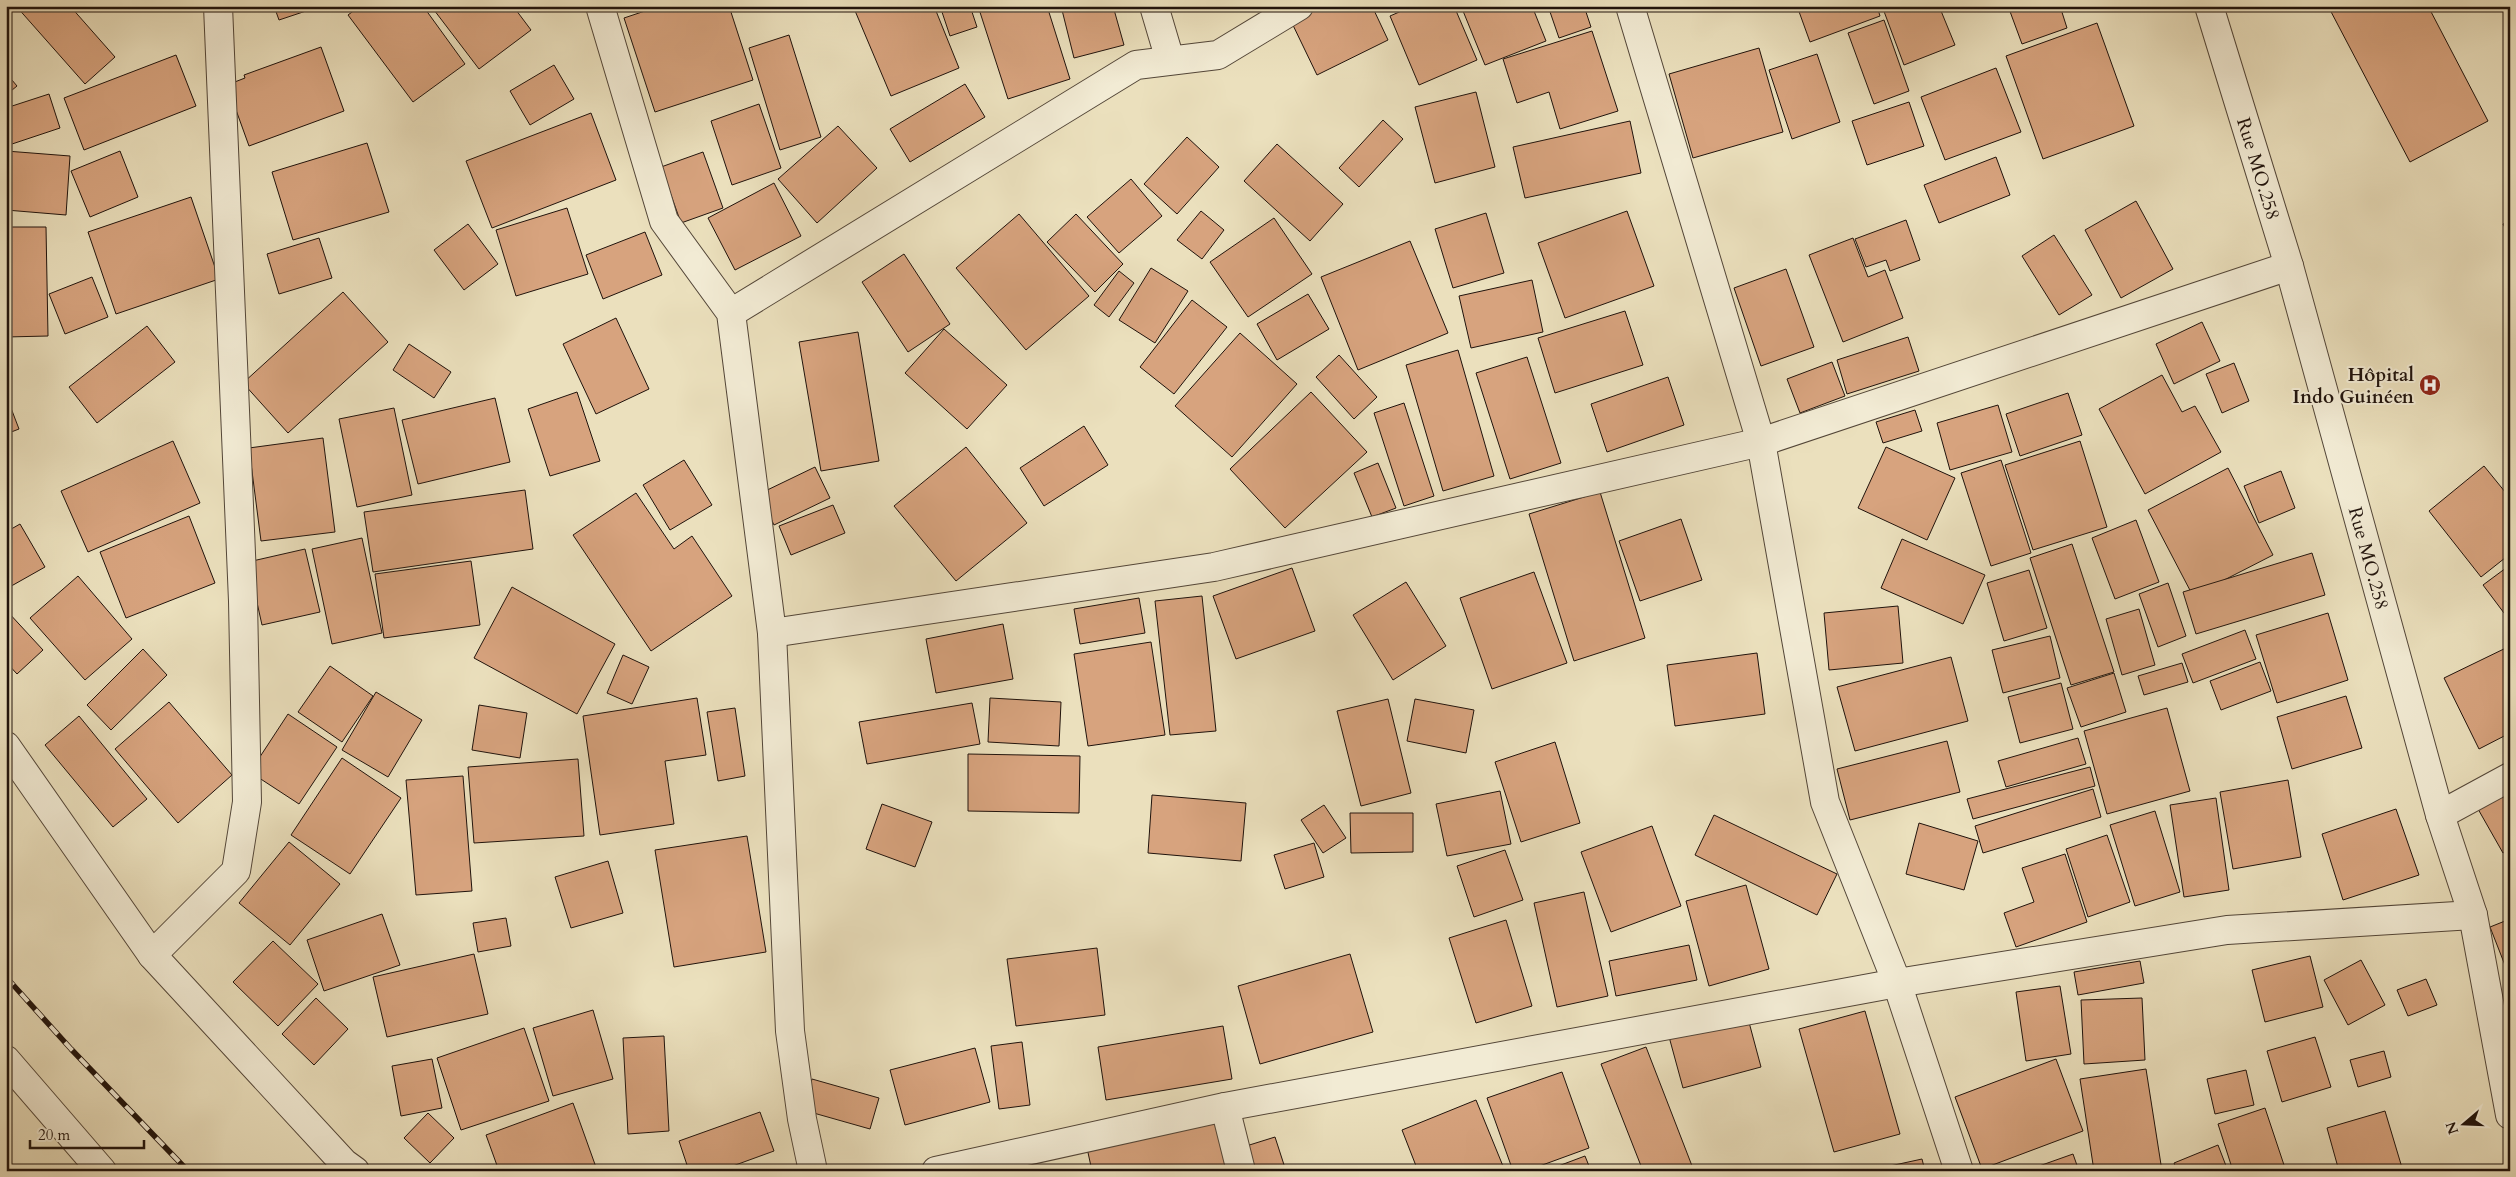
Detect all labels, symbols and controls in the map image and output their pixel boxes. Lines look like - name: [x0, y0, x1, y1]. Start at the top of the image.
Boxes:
- street label: Rue MO.258: [2230, 114, 2286, 223]
- place label: Hôpital Indo Guinéen: [2293, 362, 2415, 410]
- hospital icon: Hôpital Indo Guinéen: [2418, 373, 2442, 397]
- street label: Rue MO.258: [2342, 504, 2395, 613]
- north arrow: [2438, 1100, 2488, 1150]
- scale bar: [30, 1117, 144, 1149]
- text: N: [2441, 1119, 2463, 1137]
- text: 20 m: [38, 1125, 70, 1145]

